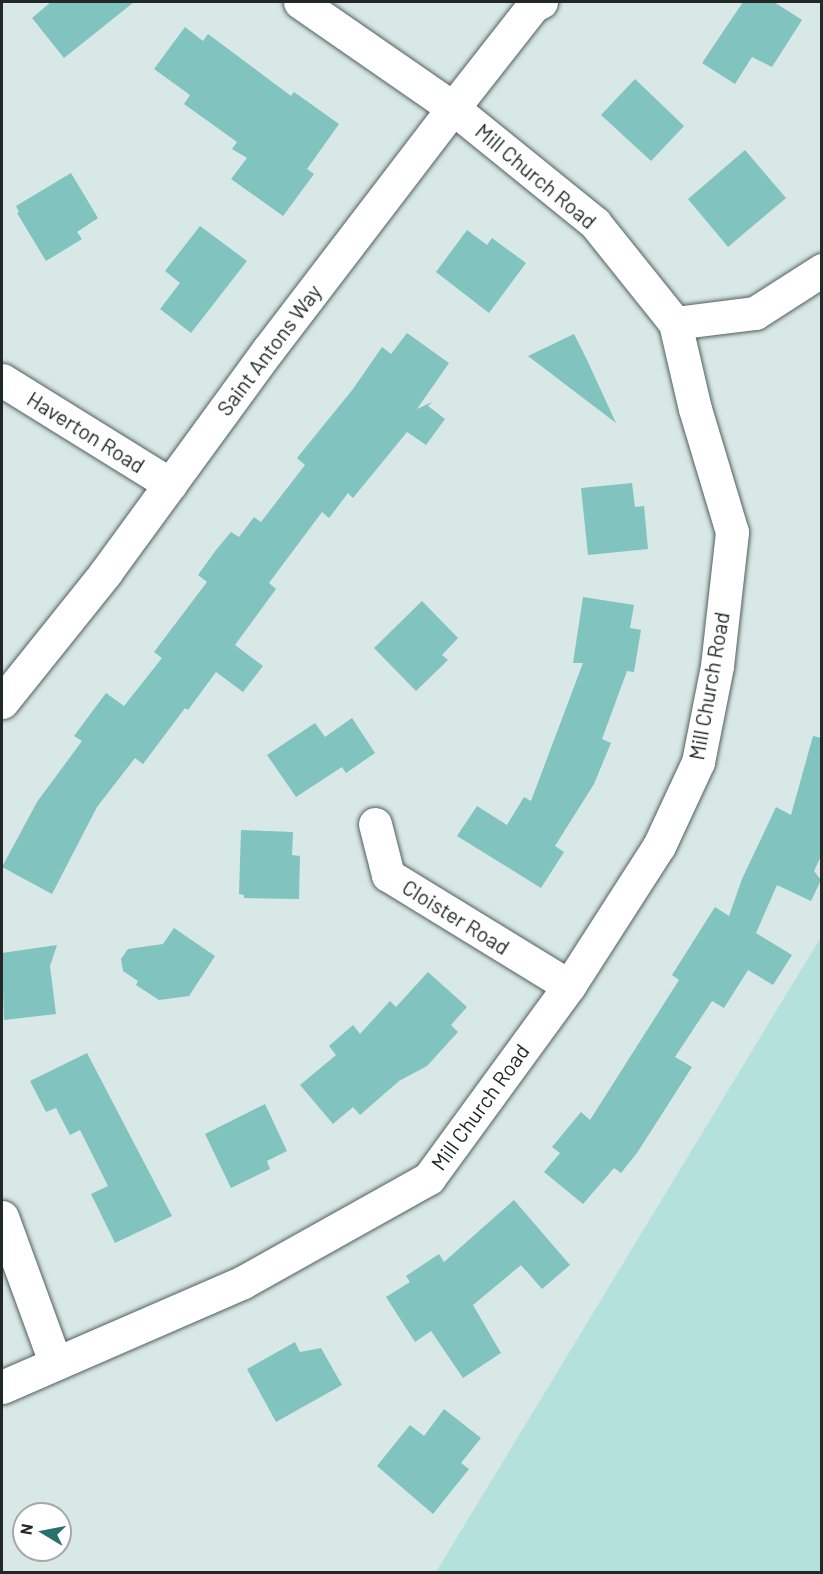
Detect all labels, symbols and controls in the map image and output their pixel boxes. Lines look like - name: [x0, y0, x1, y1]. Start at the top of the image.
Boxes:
- street label: Mill Church Road: [470, 118, 602, 234]
- street label: Saint Antons Way: [212, 279, 326, 421]
- street label: Haverton Road: [23, 386, 149, 478]
- street label: Mill Church Road: [684, 610, 734, 762]
- street label: Cloister Road: [398, 874, 514, 960]
- street label: Mill Church Road: [426, 1039, 534, 1175]
- north arrow: [12, 1502, 72, 1562]
- text: N: [15, 1522, 36, 1536]

